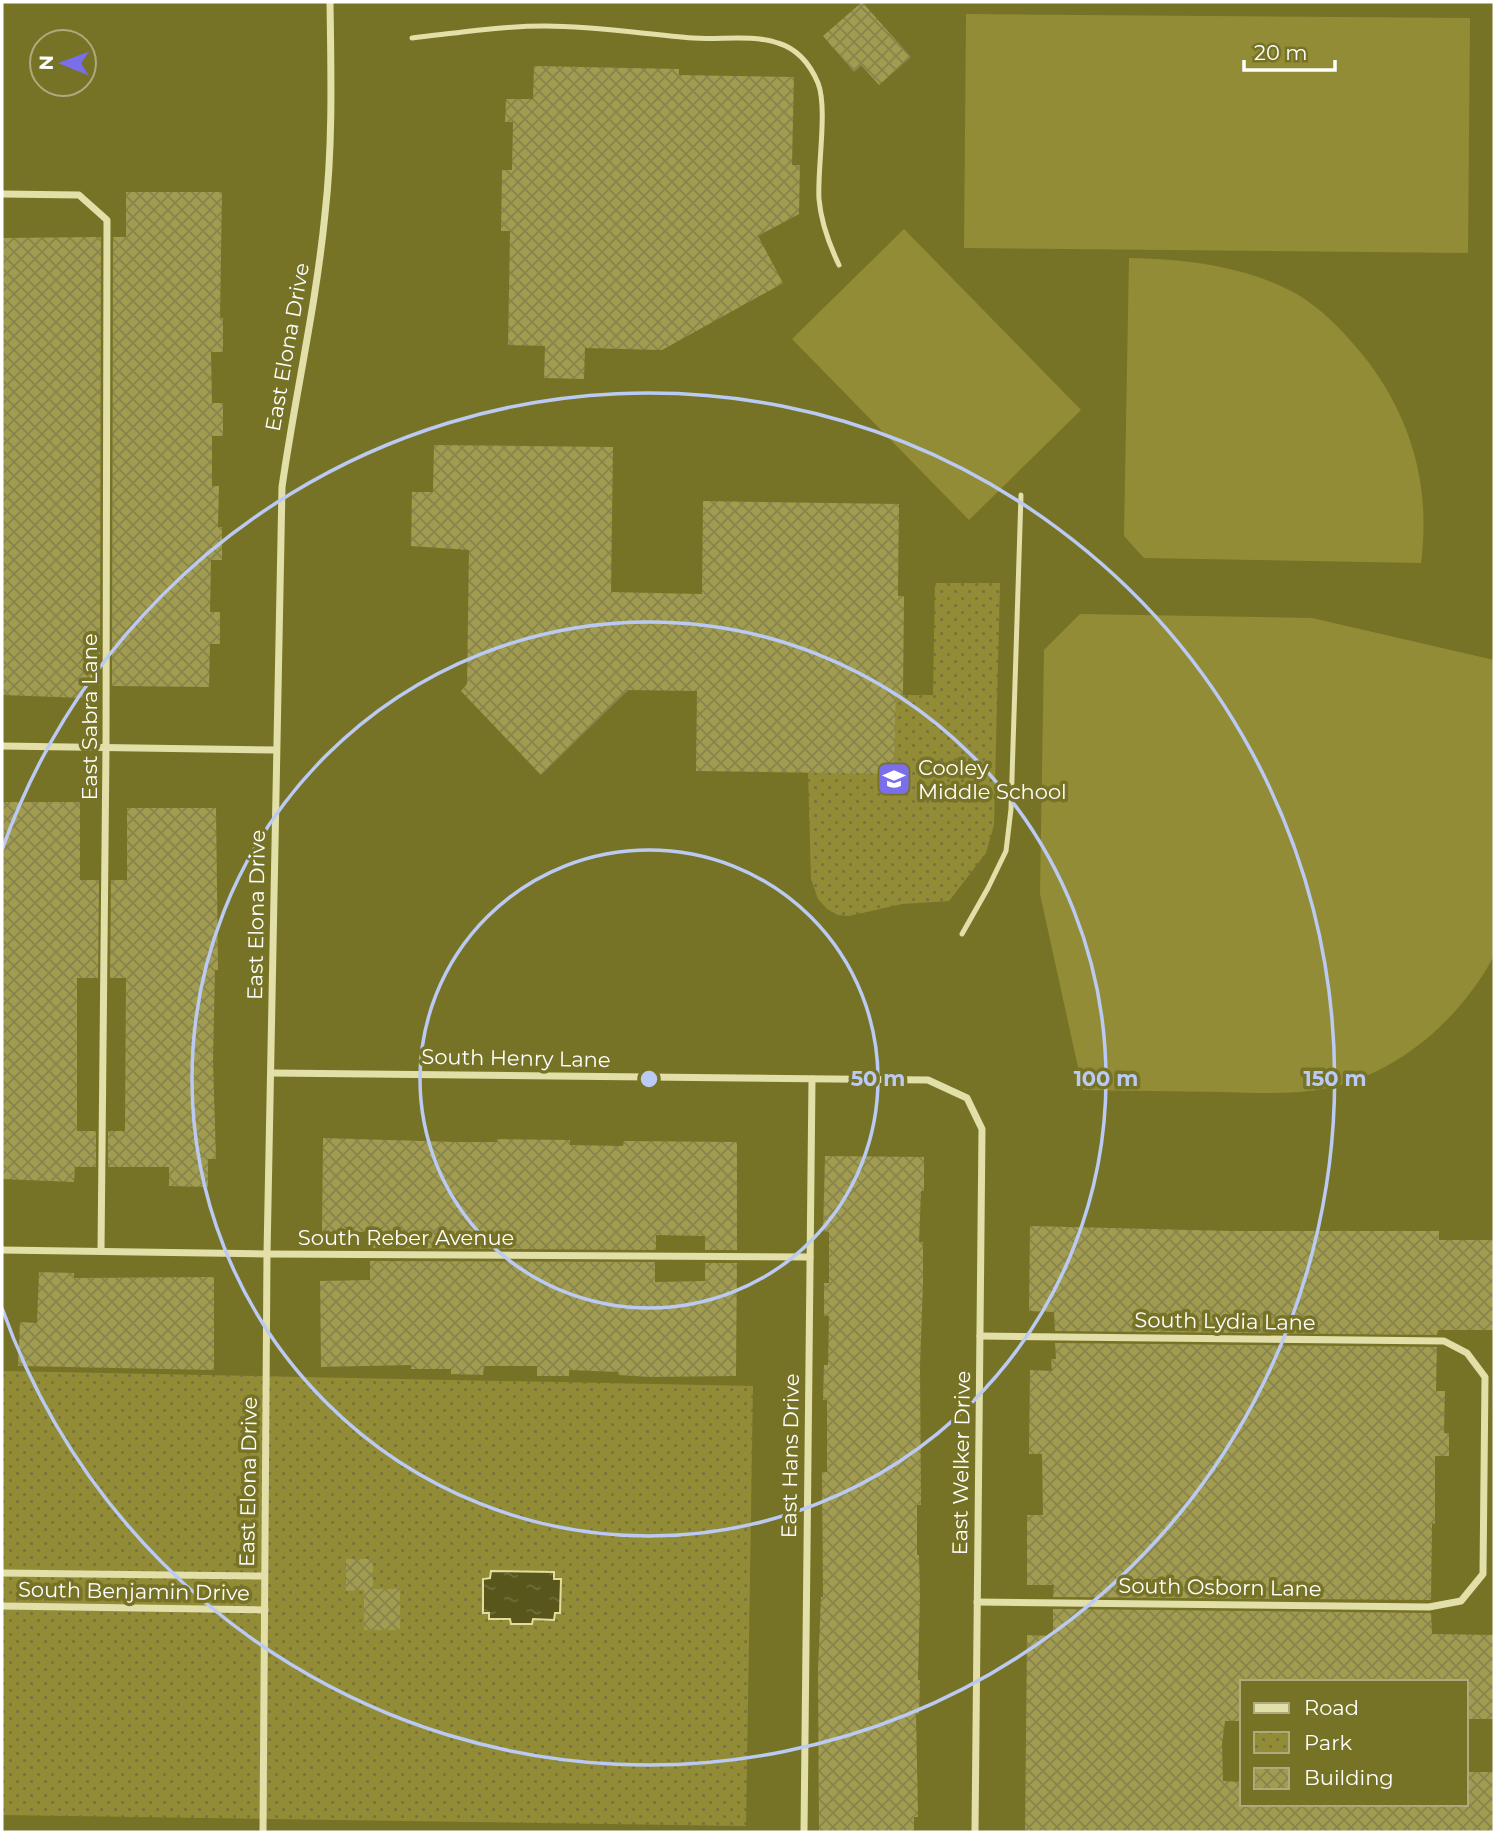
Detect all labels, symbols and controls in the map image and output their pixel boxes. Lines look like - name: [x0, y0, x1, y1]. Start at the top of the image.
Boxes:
- north arrow: [28, 28, 98, 98]
- scale bar: [1244, 28, 1335, 72]
- text: 20 m: [1254, 40, 1308, 65]
- text: N: [35, 55, 58, 71]
- street label: East Elona Drive: [260, 261, 314, 433]
- street label: East Sabra Lane: [77, 633, 102, 801]
- place label: Cooley Middle School: [918, 755, 1067, 804]
- school or university icon: Cooley Middle School: [875, 760, 913, 798]
- street label: East Elona Drive: [242, 830, 270, 1000]
- street label: South Henry Lane: [421, 1044, 611, 1072]
- text: 50 m: [851, 1066, 905, 1091]
- text: 100 m: [1074, 1066, 1138, 1091]
- text: 150 m: [1304, 1066, 1366, 1091]
- centre of rings: [637, 1067, 661, 1091]
- street label: South Reber Avenue: [298, 1225, 514, 1250]
- street label: South Lydia Lane: [1134, 1307, 1316, 1335]
- street label: East Welker Drive: [947, 1370, 975, 1556]
- street label: East Hans Drive: [776, 1373, 804, 1539]
- street label: East Elona Drive: [234, 1397, 262, 1567]
- street label: South Osborn Lane: [1118, 1573, 1322, 1601]
- street label: South Benjamin Drive: [18, 1576, 250, 1606]
- legend: [1240, 1680, 1468, 1806]
- text: Road: [1304, 1695, 1359, 1720]
- text: Park: [1304, 1730, 1352, 1755]
- text: Building: [1304, 1765, 1394, 1790]

